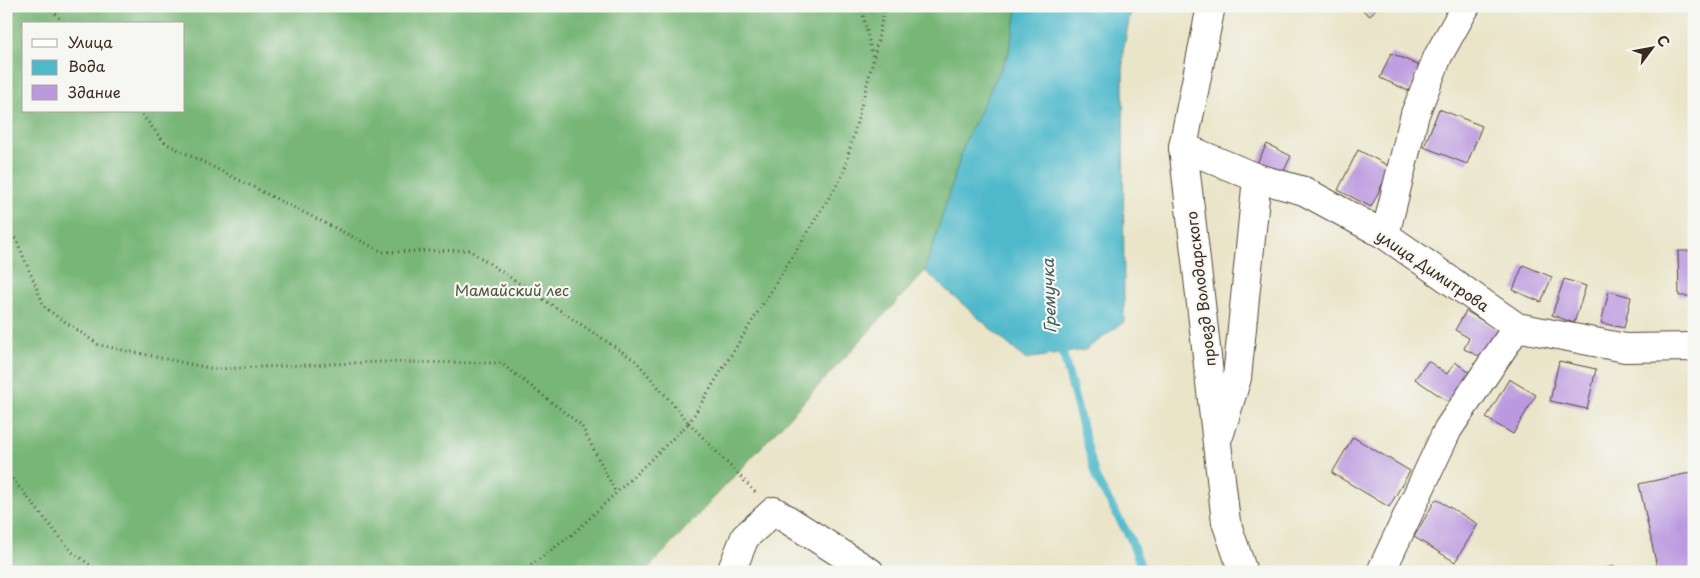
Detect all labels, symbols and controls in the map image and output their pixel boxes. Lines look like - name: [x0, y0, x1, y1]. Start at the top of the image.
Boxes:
- legend: [22, 22, 185, 112]
- north arrow: [1628, 22, 1678, 72]
- text: Улица: [68, 30, 113, 53]
- text: С: [1652, 31, 1675, 51]
- text: Вода: [68, 54, 106, 77]
- text: Здание: [68, 80, 121, 103]
- street label: проезд Володарского: [1179, 210, 1221, 368]
- street label: улица Димитрова: [1372, 223, 1495, 317]
- water label: Гремучка: [1035, 257, 1061, 334]
- park label: Мамайский лес: [455, 278, 569, 301]

